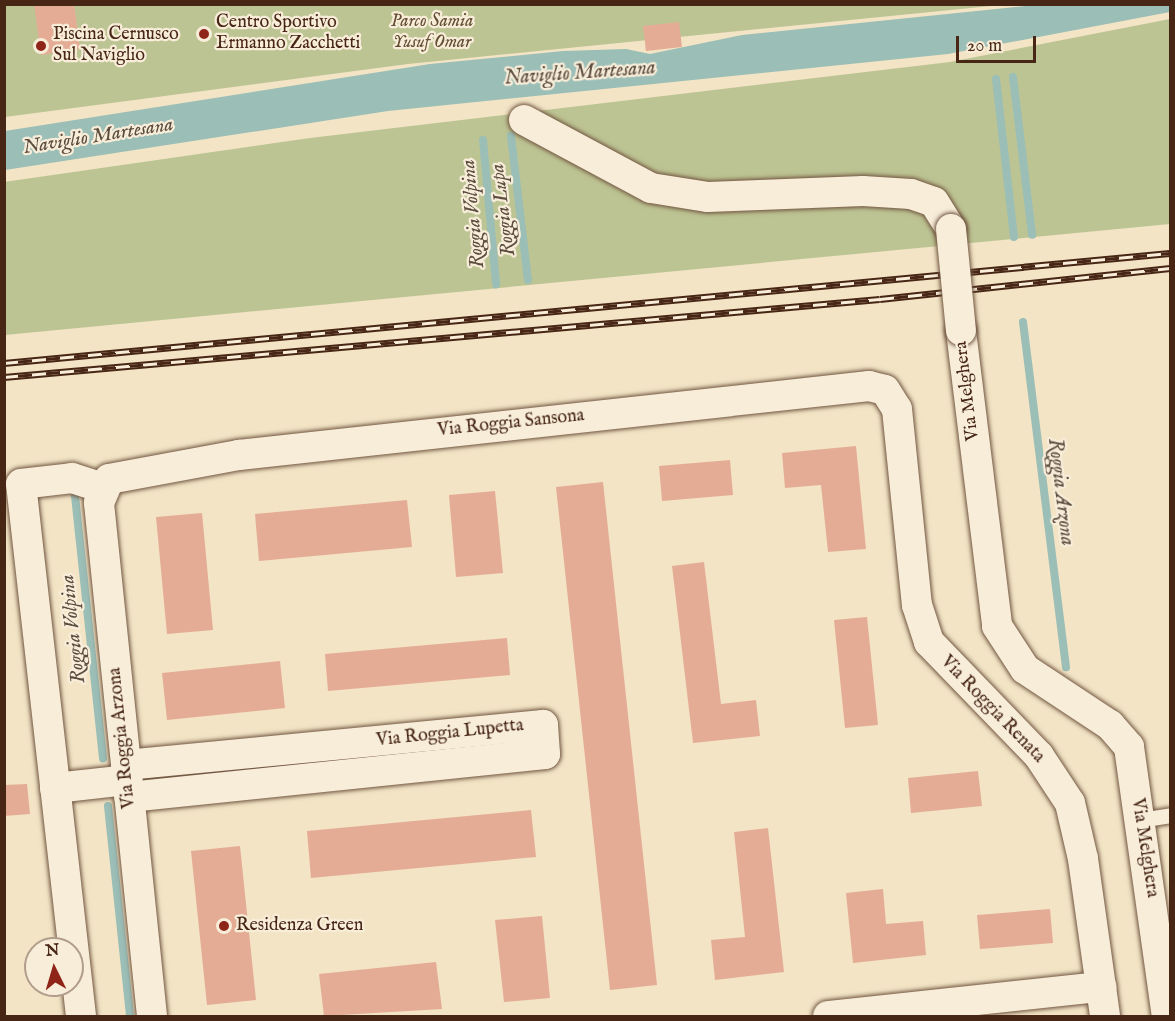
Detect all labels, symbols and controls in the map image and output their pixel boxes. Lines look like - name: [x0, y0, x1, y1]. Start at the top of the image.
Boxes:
- park label: Parco Samia Yusuf Omar: [391, 12, 473, 54]
- place label: Centro Sportivo Ermanno Zacchetti: [216, 13, 360, 56]
- scale bar: [959, 24, 1038, 62]
- place label: Piscina Cernusco Sul Naviglio: [53, 25, 179, 68]
- marker: Centro Sportivo Ermanno Zacchetti: [197, 27, 211, 41]
- text: 20 m: [967, 35, 1002, 58]
- marker: Piscina Cernusco Sul Naviglio: [34, 39, 48, 53]
- water label: Naviglio Martesana: [504, 56, 656, 90]
- water label: Naviglio Martesana: [21, 112, 175, 160]
- water label: Roggia Volpina: [456, 159, 490, 269]
- water label: Roggia Lupa: [485, 162, 521, 258]
- street label: Via Melghera: [951, 340, 985, 442]
- street label: Via Roggia Sansona: [436, 406, 586, 442]
- water label: Roggia Arzona: [1043, 437, 1079, 547]
- water label: Roggia Volpina: [55, 574, 91, 684]
- street label: Via Roggia Renata: [935, 652, 1049, 768]
- street label: Via Roggia Arzona: [105, 666, 141, 810]
- street label: Via Roggia Lupetta: [375, 716, 525, 752]
- street label: Via Melghera: [1125, 797, 1163, 899]
- place label: Residenza Green: [236, 915, 363, 937]
- marker: Residenza Green: [217, 919, 231, 933]
- north arrow: [24, 937, 84, 997]
- text: N: [45, 940, 60, 962]

